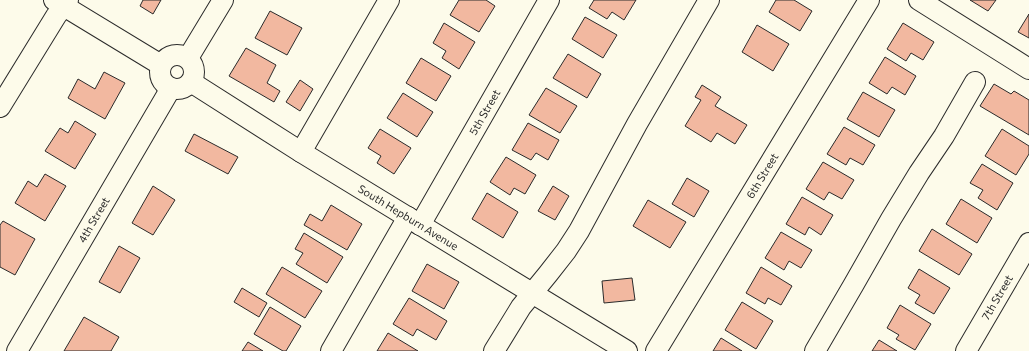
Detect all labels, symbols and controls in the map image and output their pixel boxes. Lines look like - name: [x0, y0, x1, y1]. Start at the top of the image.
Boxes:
- street label: 5th Street: [466, 86, 503, 137]
- street label: 6th Street: [743, 150, 781, 201]
- street label: South Hepburn Avenue: [356, 182, 461, 253]
- street label: 4th Street: [75, 194, 112, 245]
- street label: 7th Street: [979, 272, 1015, 322]

